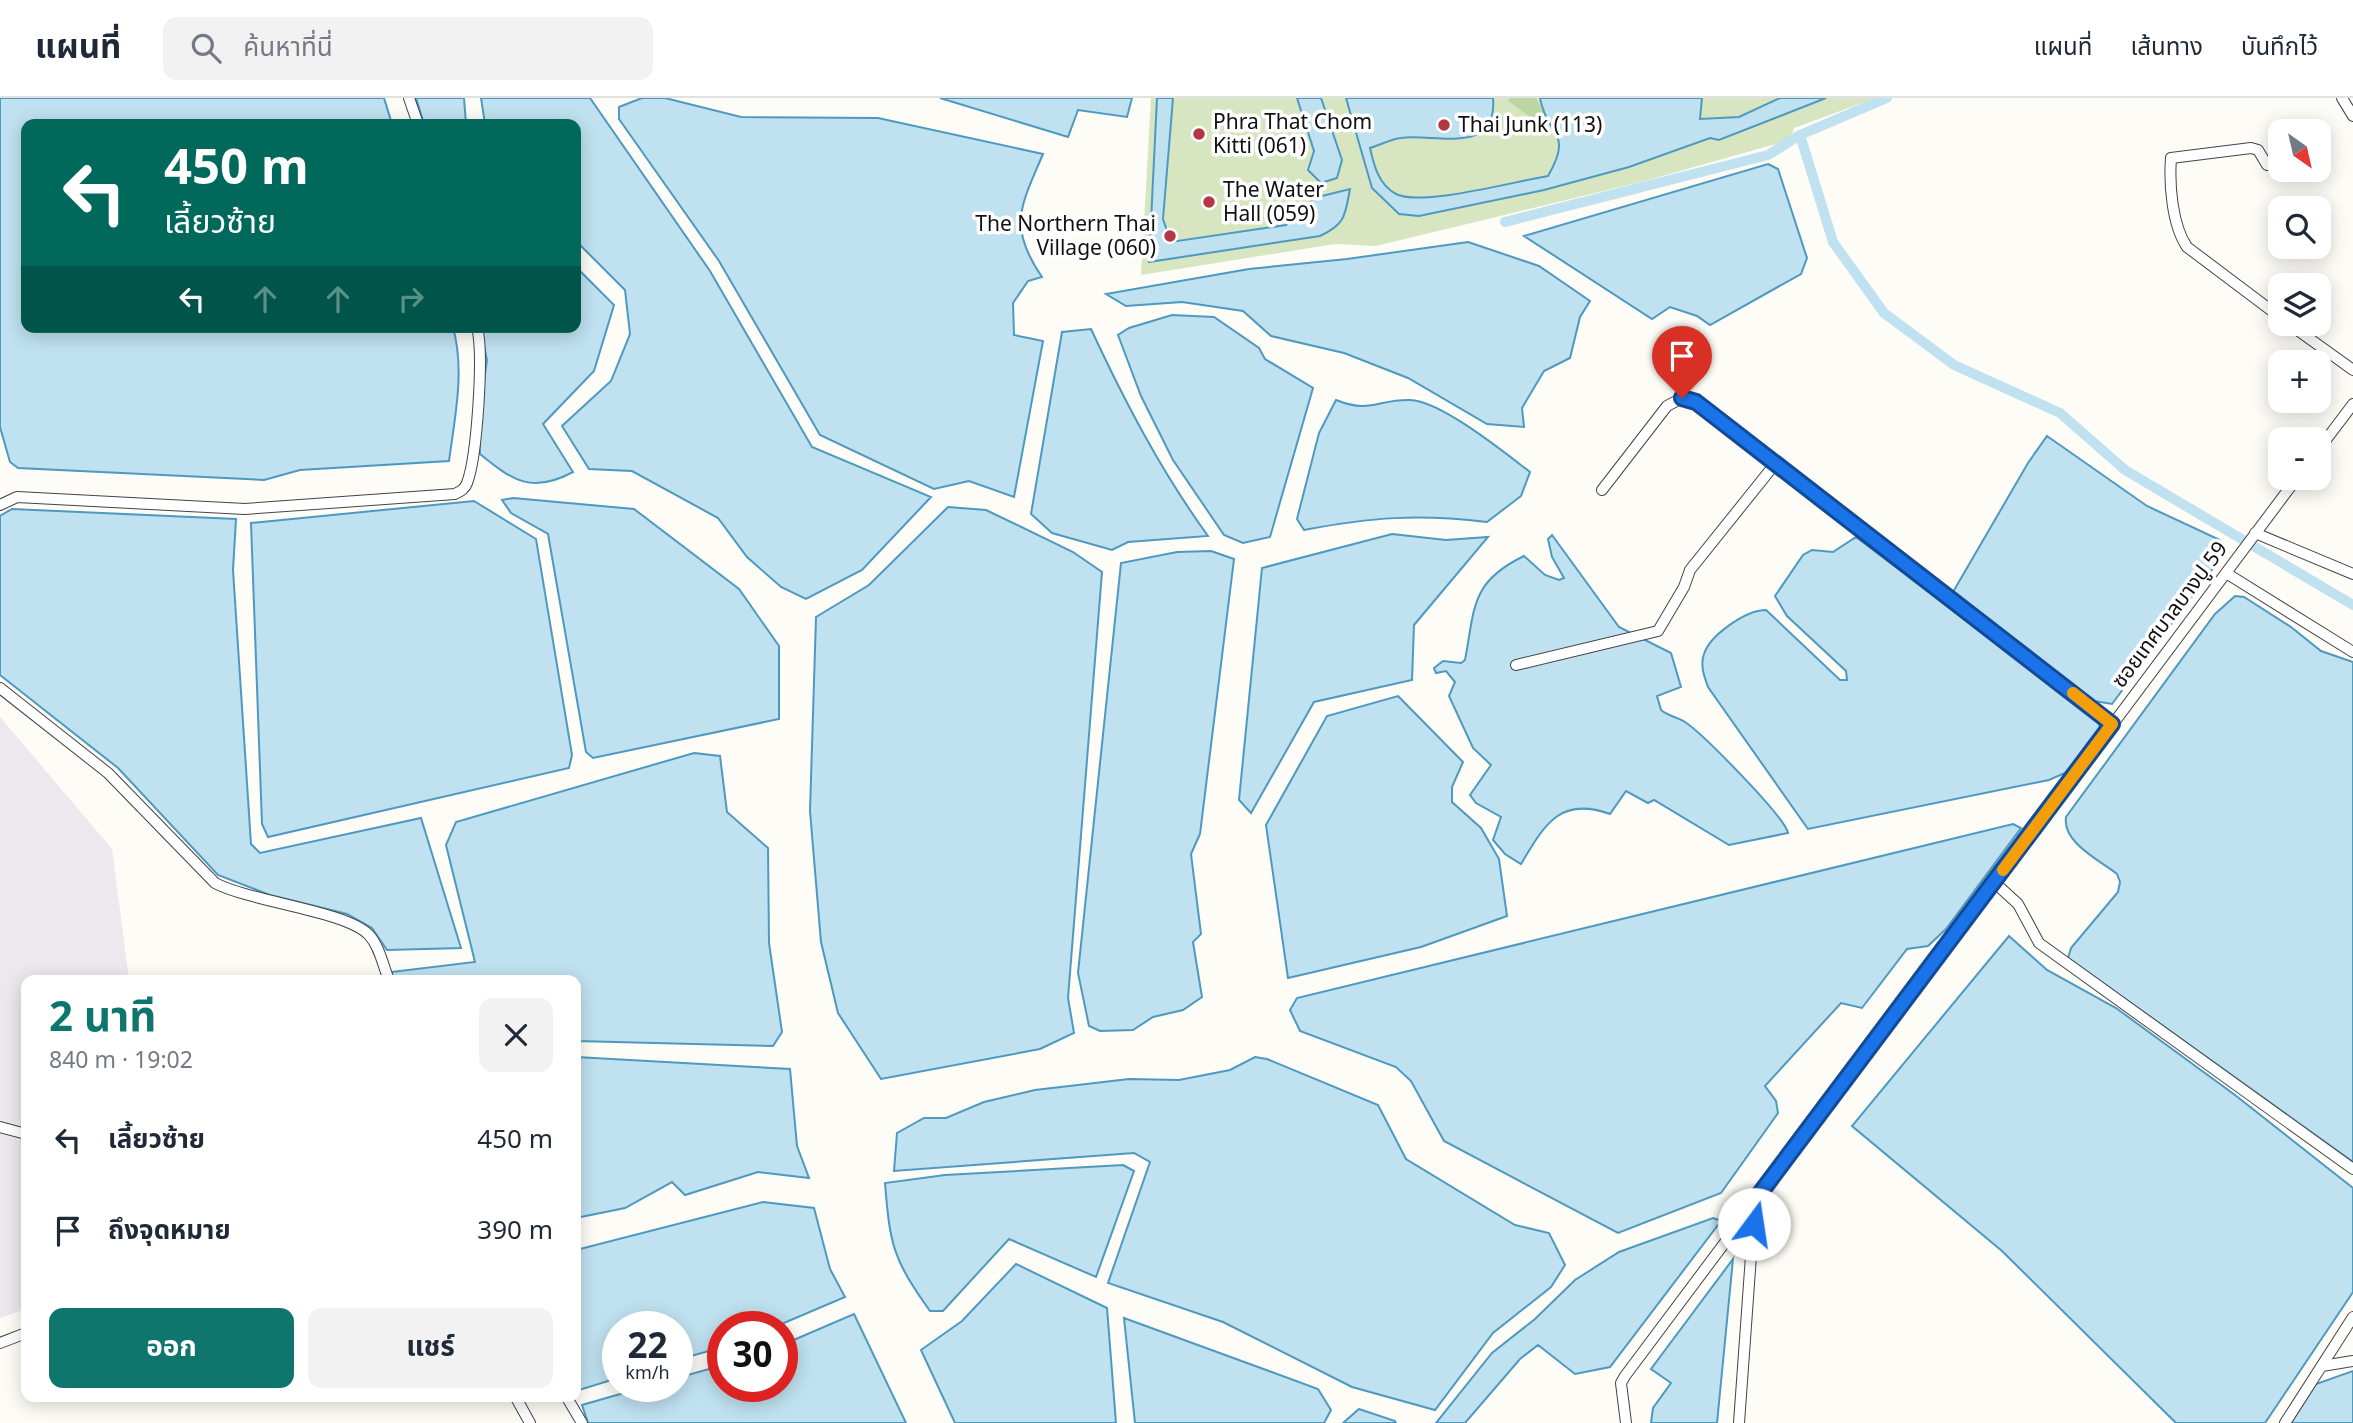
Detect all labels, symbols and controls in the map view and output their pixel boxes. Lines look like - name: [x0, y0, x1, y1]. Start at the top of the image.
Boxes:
- search box: [163, 17, 653, 80]
- text: แผนที่: [35, 23, 121, 73]
- text: ค้นหาที่นี่: [243, 28, 333, 68]
- icon: search: [187, 29, 225, 67]
- text: แผนที่: [2034, 30, 2092, 66]
- text: เส้นทาง: [2130, 30, 2203, 66]
- text: บันทึกไว้: [2241, 30, 2318, 66]
- place label: Phra That Chom Kitti (061): [1213, 107, 1372, 162]
- place label: Thai Junk (113): [1458, 110, 1602, 141]
- marker: Thai Junk (113): [1436, 117, 1452, 133]
- north arrow: [2268, 119, 2331, 182]
- map controls: [2268, 119, 2331, 490]
- marker: Phra That Chom Kitti (061): [1191, 126, 1207, 142]
- text: 450 m: [164, 132, 309, 206]
- icon: left: [49, 147, 140, 238]
- place label: The Water Hall (059): [1223, 175, 1324, 230]
- marker: The Water Hall (059): [1201, 194, 1217, 210]
- button: search: [2268, 196, 2331, 259]
- text: เลี้ยวซ้าย: [164, 199, 276, 247]
- place label: The Northern Thai Village (060): [975, 209, 1156, 264]
- marker: The Northern Thai Village (060): [1162, 228, 1178, 244]
- button: layers: [2268, 273, 2331, 336]
- icon: left: [173, 280, 211, 318]
- icon: ahead: [246, 280, 284, 318]
- icon: ahead: [319, 280, 357, 318]
- icon: right: [392, 280, 430, 318]
- pin: [1652, 326, 1712, 398]
- icon: arrive: [1663, 337, 1701, 375]
- button: +: [2268, 350, 2331, 413]
- button: −: [2268, 427, 2331, 490]
- street label: ซอยเทศบาลบางปู 59: [2105, 535, 2235, 695]
- text: 2 นาที: [49, 986, 156, 1050]
- button: close: [479, 998, 553, 1072]
- text: 840 m · 19:02: [49, 1044, 193, 1078]
- text: เลี้ยวซ้าย: [108, 1120, 205, 1160]
- text: 450 m: [477, 1120, 553, 1160]
- icon: left: [49, 1121, 87, 1159]
- position arrow: [1717, 1187, 1791, 1261]
- text: ถึงจุดหมาย: [108, 1211, 231, 1251]
- text: 390 m: [477, 1211, 553, 1251]
- icon: arrive: [49, 1212, 87, 1250]
- button: ออก: [49, 1308, 294, 1388]
- button: แชร์: [308, 1308, 553, 1388]
- speed limit sign: 30: [707, 1311, 798, 1402]
- text: 22: [627, 1321, 668, 1374]
- text: km/h: [625, 1360, 670, 1387]

